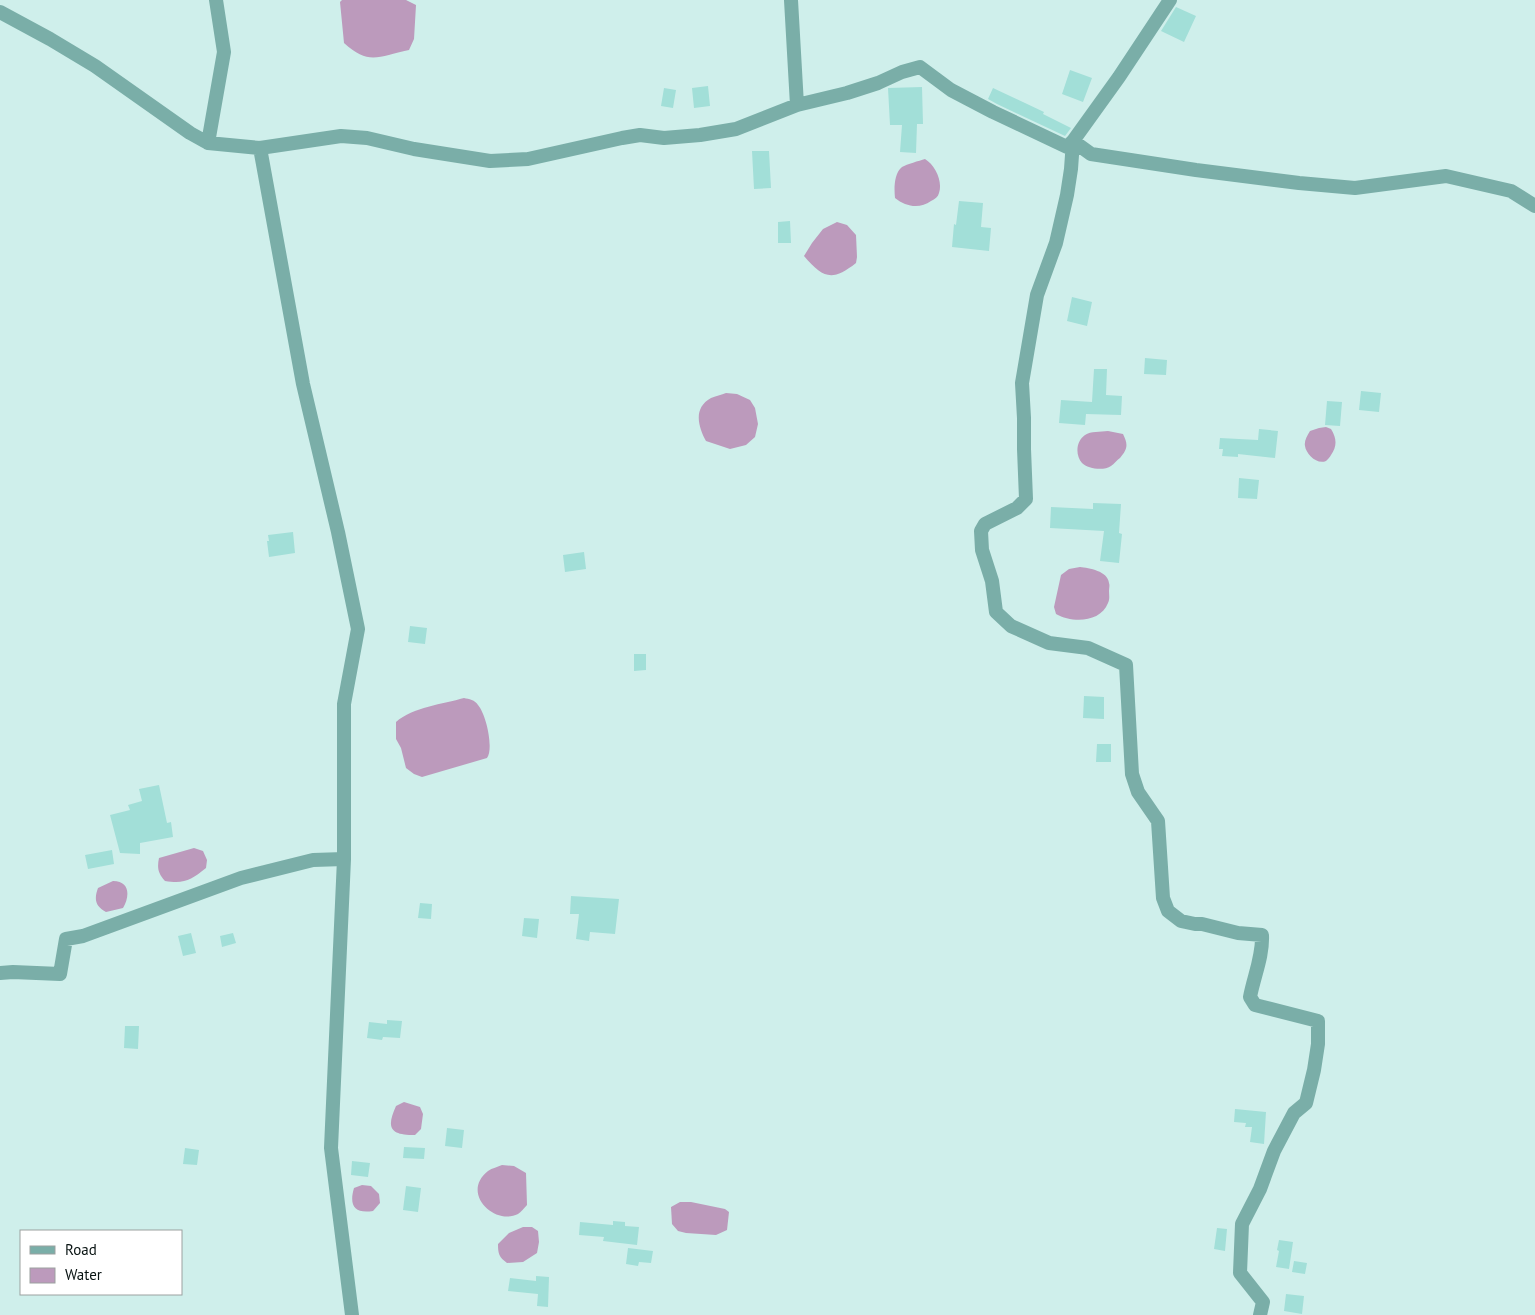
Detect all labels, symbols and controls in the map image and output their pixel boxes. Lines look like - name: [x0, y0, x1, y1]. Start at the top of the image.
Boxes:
- legend: [20, 1230, 182, 1295]
- text: Road: [65, 1240, 97, 1259]
- text: Water: [65, 1265, 102, 1284]

